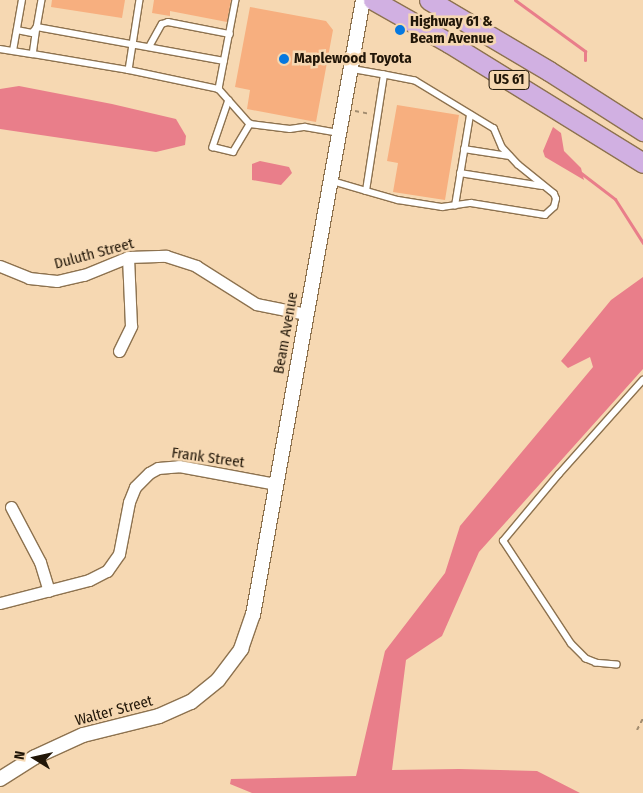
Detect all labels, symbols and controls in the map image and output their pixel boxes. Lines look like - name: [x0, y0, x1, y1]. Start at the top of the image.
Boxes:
- place label: Highway 61 & Beam Avenue: [410, 12, 494, 47]
- marker: Highway 61 & Beam Avenue: [394, 24, 406, 36]
- place label: Maplewood Toyota: [294, 50, 412, 68]
- marker: Maplewood Toyota: [278, 53, 290, 65]
- road number: US 61: [488, 68, 530, 92]
- street label: Duluth Street: [52, 235, 136, 273]
- street label: Beam Avenue: [270, 291, 302, 375]
- street label: Frank Street: [170, 444, 246, 472]
- street label: Walter Street: [73, 692, 155, 730]
- north arrow: [10, 733, 60, 783]
- text: N: [11, 750, 29, 761]

